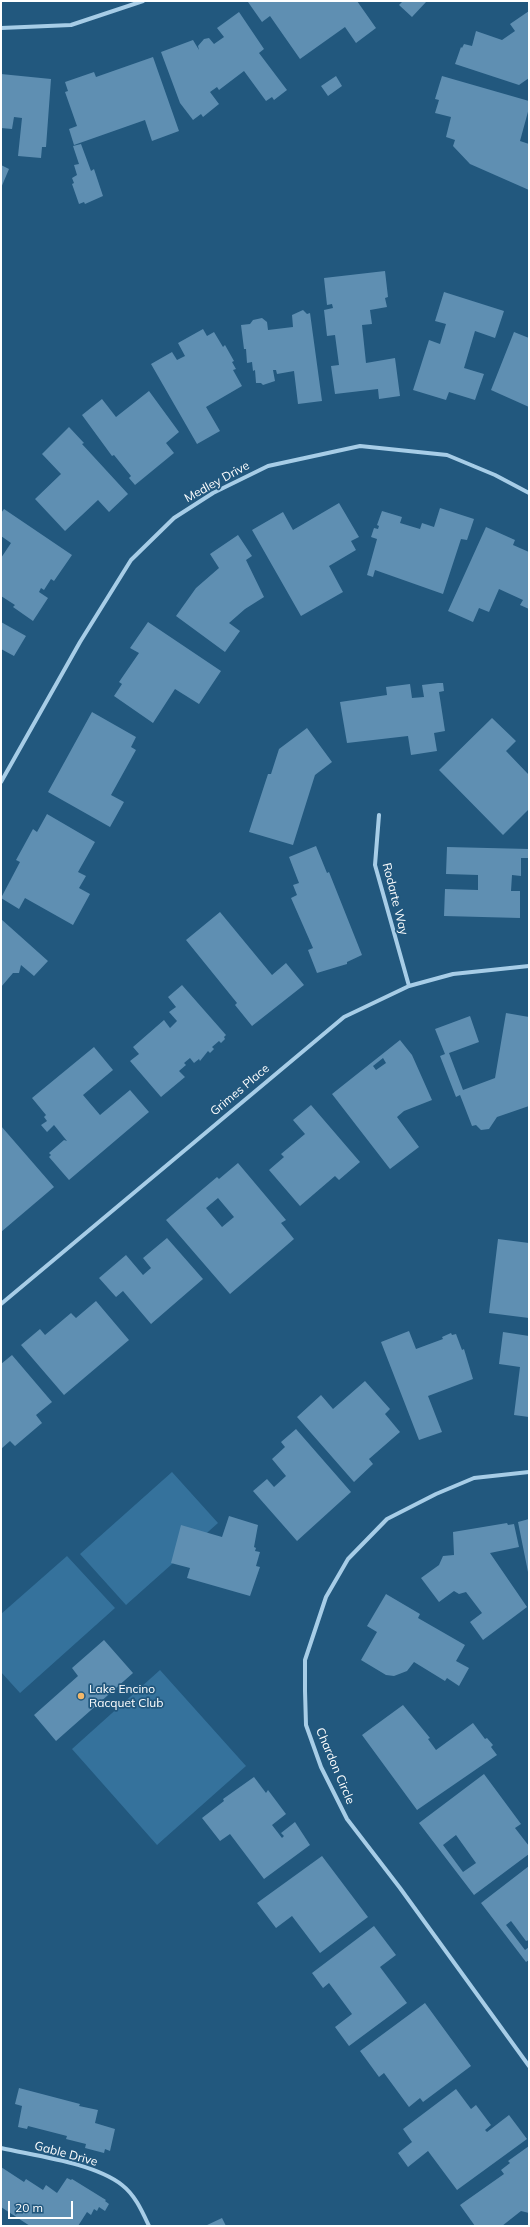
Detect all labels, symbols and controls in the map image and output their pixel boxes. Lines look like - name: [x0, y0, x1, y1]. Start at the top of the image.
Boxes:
- street label: Medley Drive: [182, 458, 252, 506]
- street label: Rodarte Way: [379, 861, 411, 937]
- street label: Grimes Place: [208, 1061, 272, 1119]
- place label: Lake Encino Racquet Club: [89, 1682, 163, 1710]
- marker: Lake Encino Racquet Club: [76, 1691, 86, 1701]
- street label: Chardon Circle: [312, 1726, 358, 1806]
- street label: Gable Drive: [33, 2139, 99, 2169]
- scale bar: [10, 2193, 75, 2219]
- text: 20 m: [15, 2200, 43, 2215]

